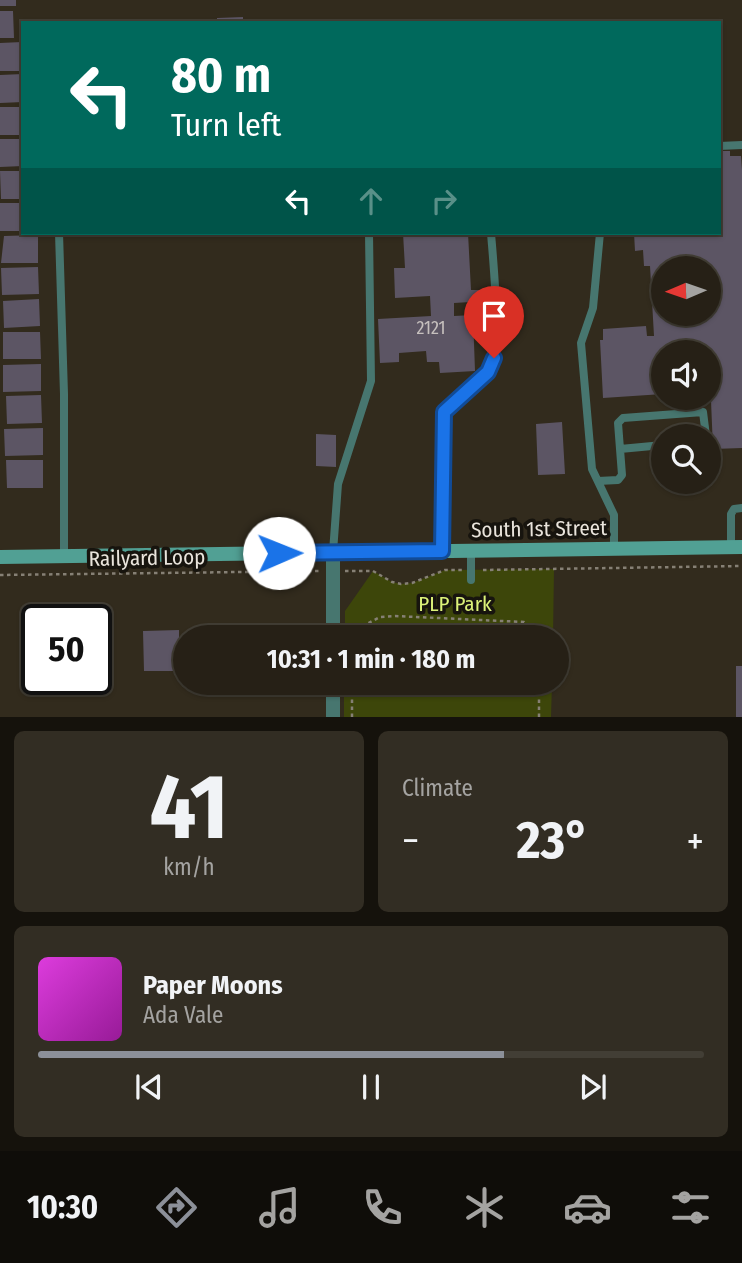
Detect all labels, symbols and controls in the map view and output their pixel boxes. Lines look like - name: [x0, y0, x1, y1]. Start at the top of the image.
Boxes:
- text: 80 m: [171, 46, 271, 105]
- icon: left: [56, 49, 147, 140]
- text: Turn left: [171, 106, 281, 144]
- icon: left: [279, 182, 317, 220]
- icon: ahead: [352, 182, 390, 220]
- icon: right: [425, 182, 463, 220]
- north arrow: [651, 256, 721, 326]
- map controls: [651, 256, 721, 494]
- pin: [464, 286, 524, 358]
- icon: arrive: [475, 297, 513, 335]
- house number: 2121: [416, 317, 446, 339]
- button: sound: [651, 340, 721, 410]
- button: search: [651, 424, 721, 494]
- street label: South 1st Street: [471, 515, 607, 543]
- position arrow: [242, 516, 316, 590]
- street label: Railyard Loop: [89, 544, 205, 572]
- park label: PLP Park: [418, 591, 492, 617]
- speed limit sign: 50: [21, 604, 112, 695]
- text: 10:31 · 1 min · 180 m: [267, 644, 475, 675]
- text: 41: [149, 753, 229, 862]
- text: Climate: [402, 774, 473, 802]
- text: 23°: [516, 809, 589, 872]
- text: −: [402, 818, 419, 864]
- text: +: [687, 818, 704, 864]
- text: km/h: [163, 853, 215, 881]
- text: Paper Moons: [143, 970, 283, 1001]
- text: Ada Vale: [143, 1001, 223, 1029]
- icon: previous: [130, 1068, 168, 1106]
- icon: pause: [352, 1068, 390, 1106]
- icon: next: [574, 1068, 612, 1106]
- icon: directions: [152, 1183, 201, 1232]
- icon: music: [255, 1183, 304, 1232]
- icon: phone: [358, 1183, 407, 1232]
- icon: climate: [460, 1183, 509, 1232]
- icon: car: [563, 1183, 612, 1232]
- icon: filters: [666, 1183, 715, 1232]
- text: 10:30: [27, 1188, 98, 1226]

